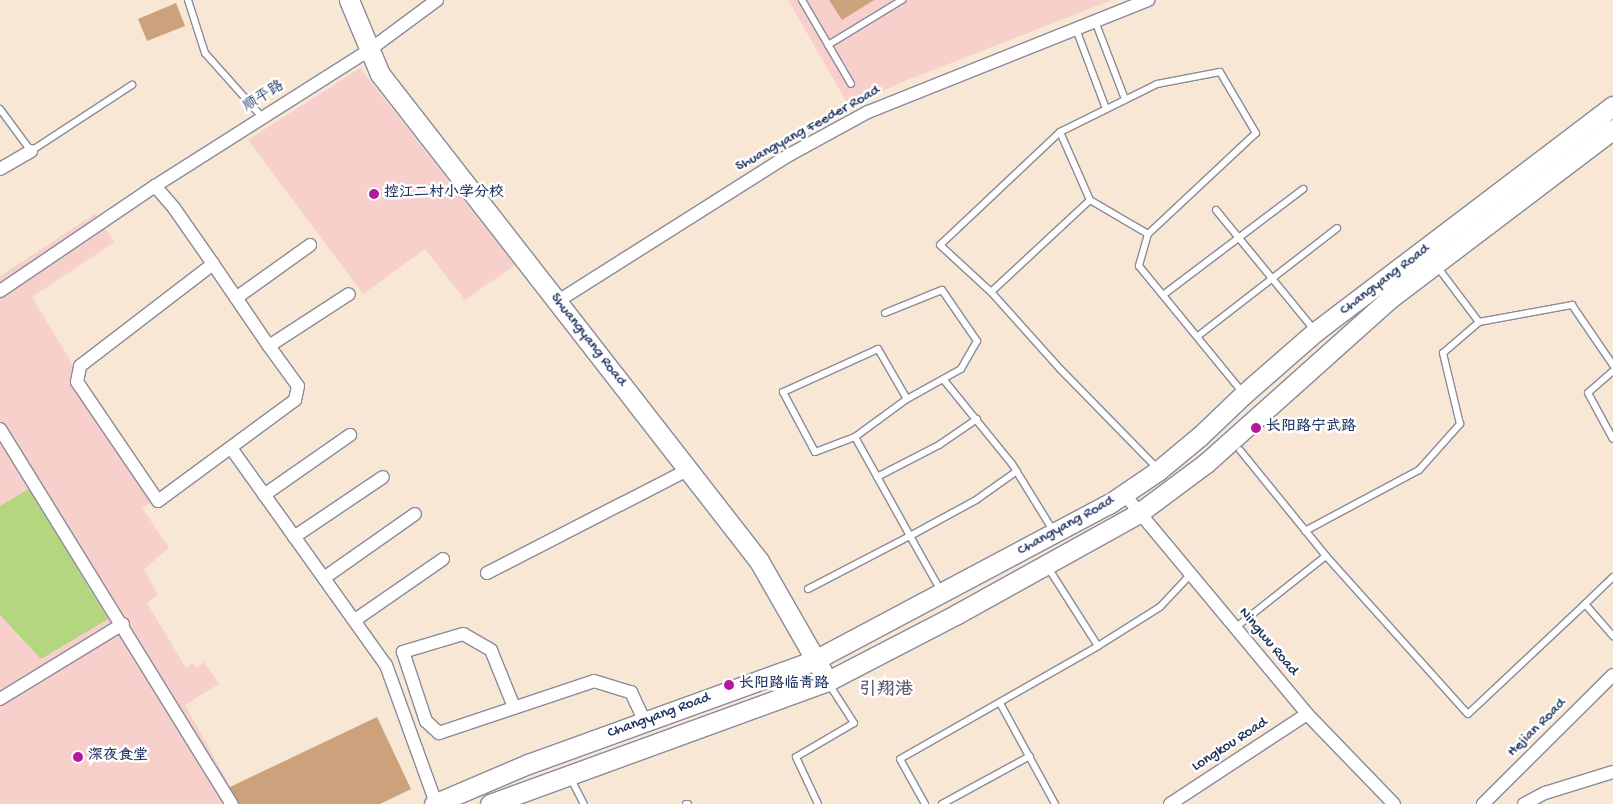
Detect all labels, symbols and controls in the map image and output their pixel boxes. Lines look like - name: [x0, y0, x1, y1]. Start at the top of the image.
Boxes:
- street label: 顺平路: [240, 77, 288, 117]
- street label: Shuangyang Feeder Road: [733, 82, 883, 176]
- place label: 控江二村小学分校: [384, 185, 504, 203]
- marker: 控江二村小学分校: [368, 188, 380, 200]
- street label: Changyang Road: [1337, 240, 1433, 320]
- street label: Shuangyang Road: [546, 290, 630, 390]
- place label: 长阳路宁武路: [1266, 419, 1356, 437]
- marker: 长阳路宁武路: [1250, 422, 1262, 434]
- street label: Changyang Road: [1014, 492, 1118, 560]
- street label: Ningwu Road: [1234, 604, 1302, 680]
- place label: 长阳路临青路: [739, 676, 829, 694]
- marker: 长阳路临青路: [723, 679, 735, 691]
- district label: 引翔港: [859, 680, 913, 702]
- street label: Changyang Road: [605, 689, 713, 743]
- street label: Hejian Road: [1504, 695, 1570, 761]
- street label: Longkou Road: [1189, 714, 1271, 776]
- place label: 深夜食堂: [88, 748, 148, 766]
- marker: 深夜食堂: [72, 751, 84, 763]

